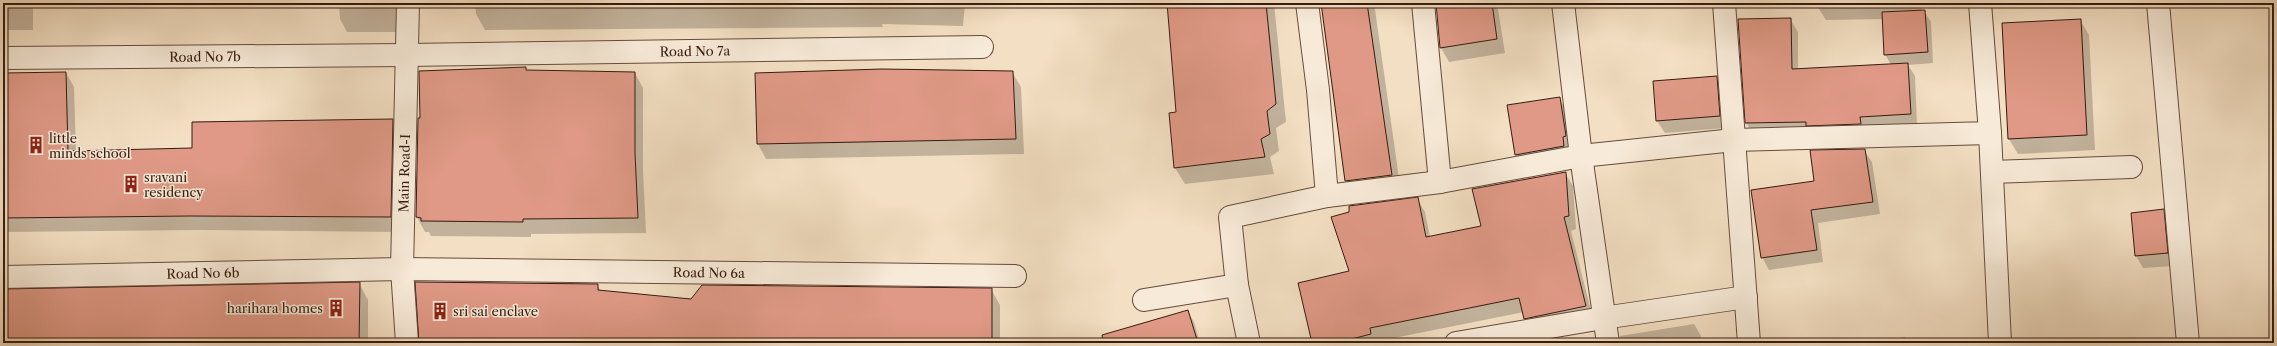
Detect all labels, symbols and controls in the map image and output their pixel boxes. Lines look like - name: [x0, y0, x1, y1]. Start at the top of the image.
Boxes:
- street label: Road No 7a: [659, 43, 731, 59]
- street label: Road No 7b: [169, 48, 241, 65]
- place label: little minds school: [49, 130, 131, 161]
- street label: Main Road-I: [395, 134, 413, 213]
- building icon: little minds school: [26, 135, 46, 155]
- place label: sravani residency: [144, 169, 204, 200]
- building icon: sravani residency: [121, 174, 141, 194]
- street label: Road No 6b: [166, 264, 240, 282]
- street label: Road No 6a: [673, 264, 745, 281]
- building icon: harihara homes: [326, 298, 346, 318]
- place label: harihara homes: [227, 300, 323, 316]
- building icon: sri sai enclave: [430, 301, 450, 321]
- place label: sri sai enclave: [453, 303, 538, 319]

